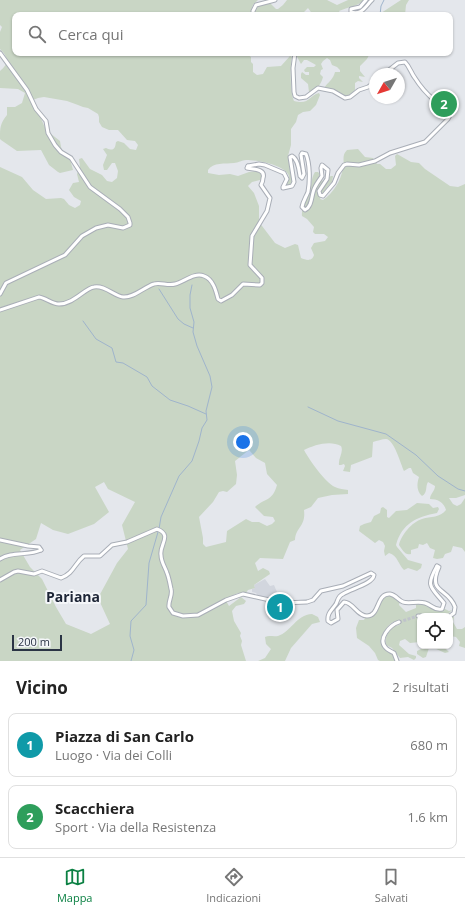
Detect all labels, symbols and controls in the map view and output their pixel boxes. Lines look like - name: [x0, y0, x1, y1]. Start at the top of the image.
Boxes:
- search box: [12, 12, 453, 56]
- icon: search: [26, 23, 48, 45]
- text: Cerca qui: [58, 24, 124, 44]
- north arrow: [369, 68, 405, 104]
- pin: 2: [431, 89, 457, 119]
- your location: [233, 432, 253, 452]
- district label: Pariana: [46, 587, 100, 606]
- pin: 1: [267, 592, 293, 622]
- map controls: [417, 613, 453, 649]
- button: locate: [417, 613, 453, 649]
- scale bar: [12, 633, 62, 652]
- text: 200 m: [18, 634, 50, 649]
- text: Vicino: [16, 676, 68, 699]
- text: 2 risultati: [392, 678, 449, 696]
- text: Piazza di San Carlo: [55, 726, 194, 746]
- text: 1: [26, 736, 34, 754]
- text: 680 m: [410, 736, 448, 754]
- text: Luogo · Via dei Colli: [55, 746, 172, 764]
- text: Scacchiera: [55, 798, 135, 818]
- text: 2: [26, 808, 34, 826]
- text: 1.6 km: [407, 808, 448, 826]
- text: Sport · Via della Resistenza: [55, 818, 216, 836]
- tab: Mappa: [57, 866, 92, 905]
- tab: Indicazioni: [206, 866, 261, 905]
- tab: Salvati: [375, 866, 408, 905]

